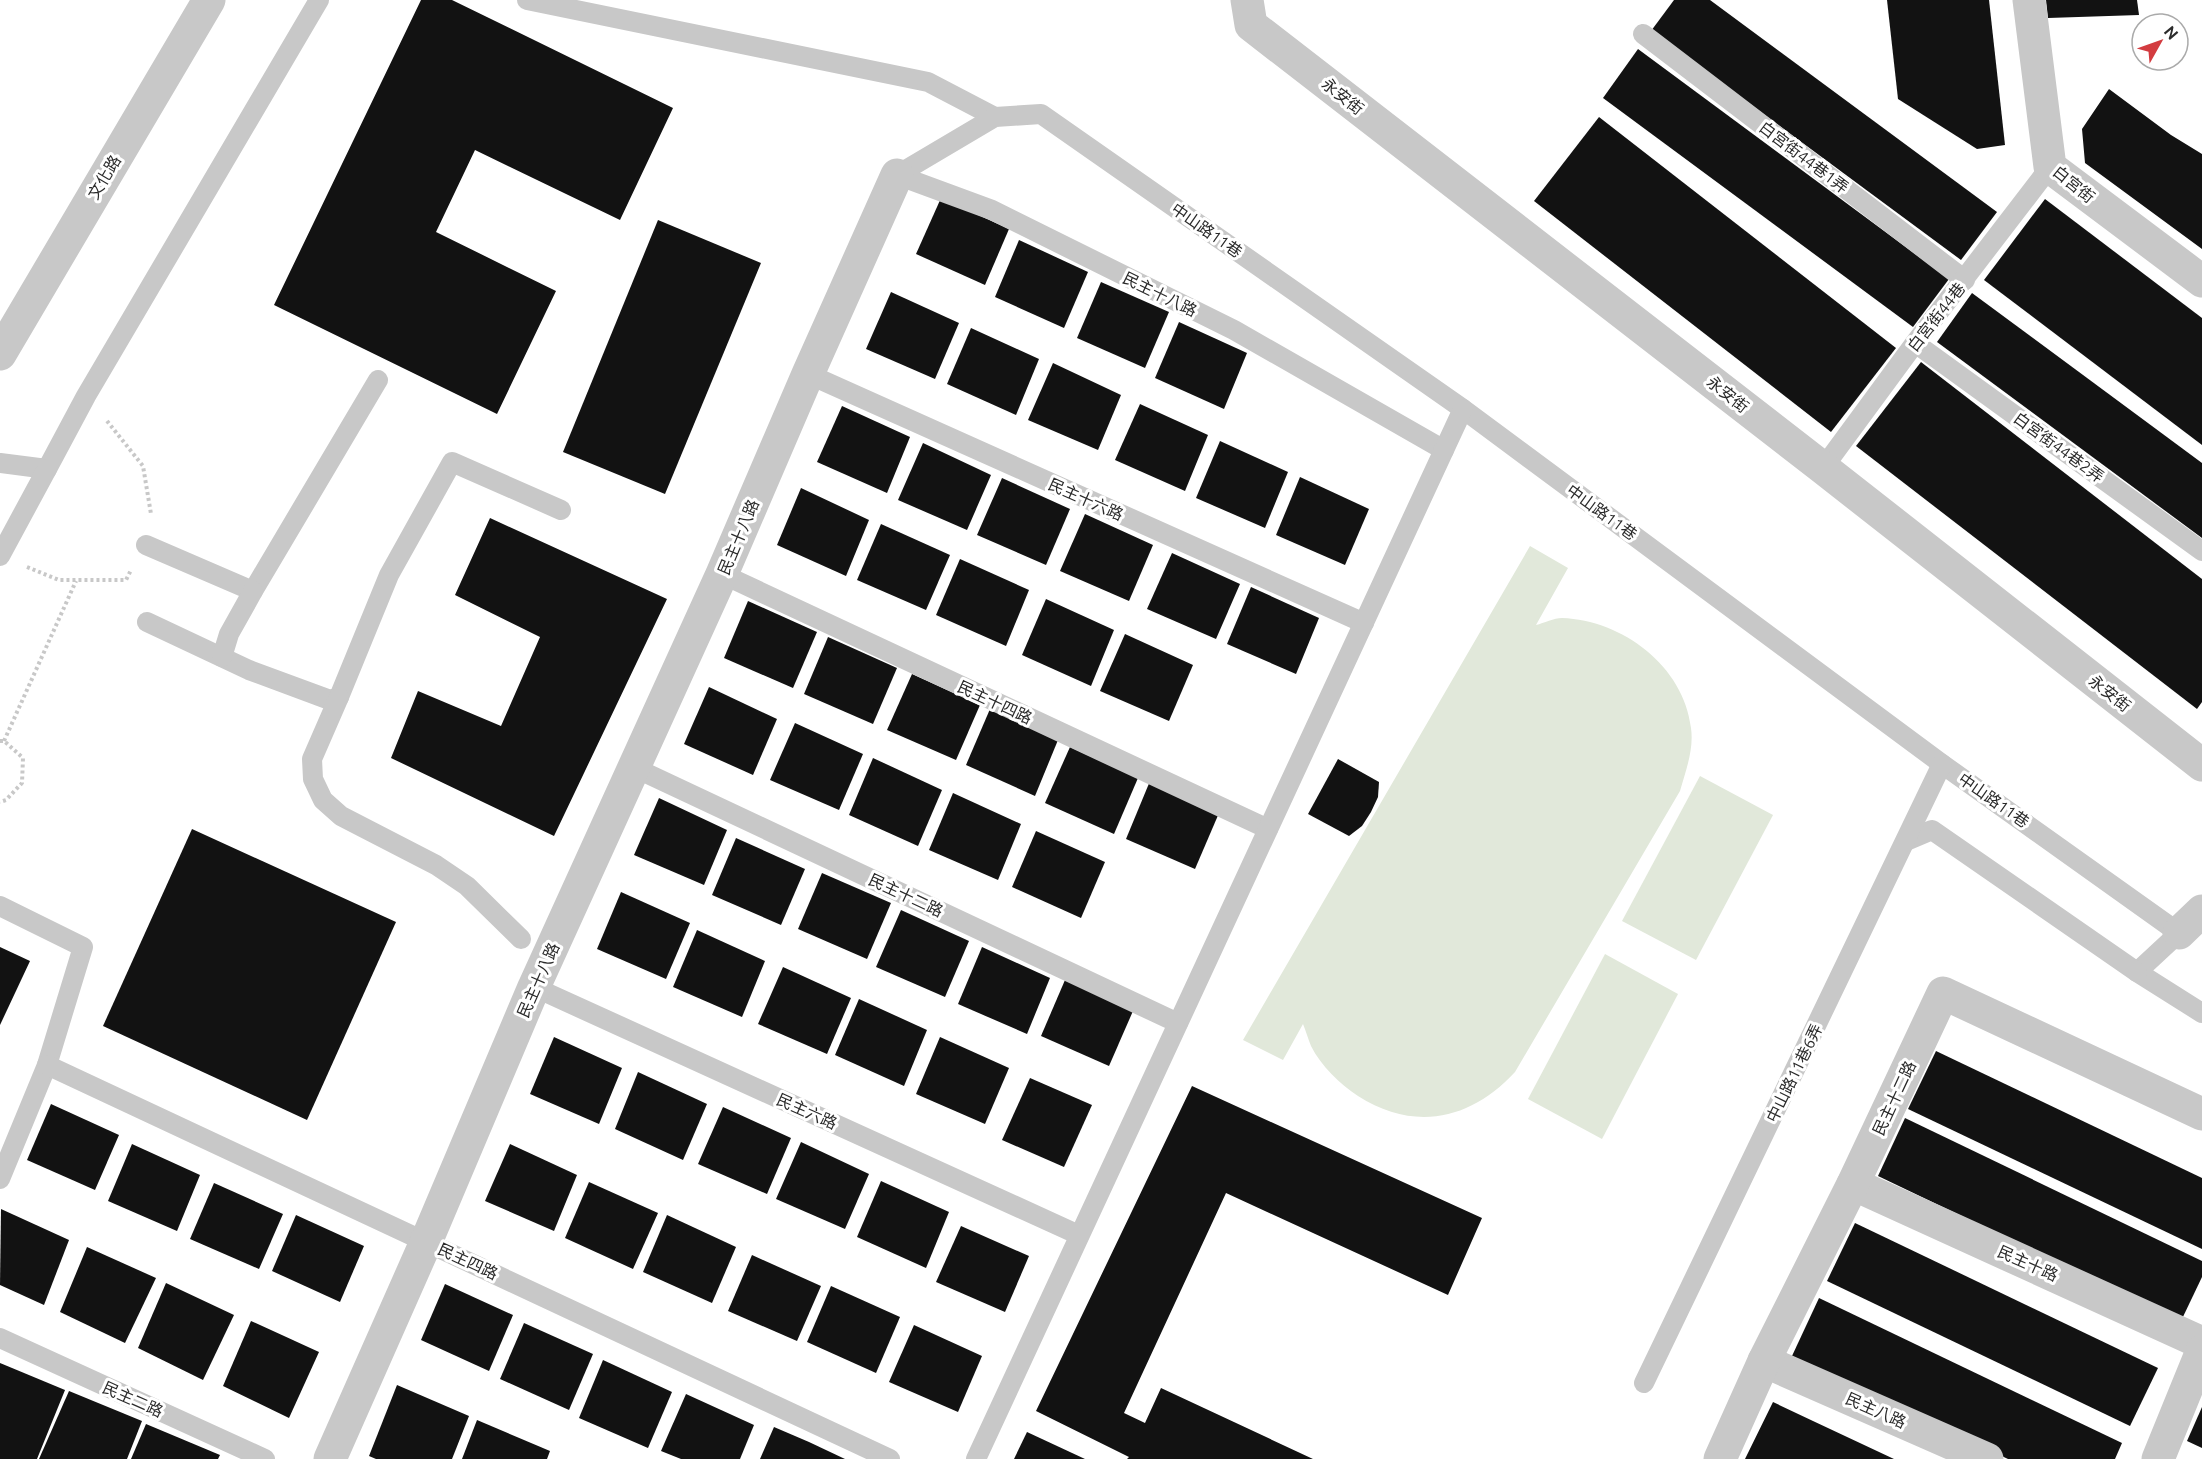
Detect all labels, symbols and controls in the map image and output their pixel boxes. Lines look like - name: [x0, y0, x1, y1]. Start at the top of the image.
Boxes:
- north arrow: [2130, 12, 2190, 72]
- text: N: [2161, 22, 2182, 43]
- street label: 永安街: [1319, 74, 1367, 118]
- street label: 白宮街44巷1弄: [1756, 118, 1852, 196]
- street label: 文化路: [84, 152, 124, 202]
- street label: 白宮街: [2050, 162, 2098, 206]
- street label: 中山路11巷: [1168, 199, 1246, 261]
- street label: 民主十八路: [1120, 268, 1200, 320]
- street label: 白宮街44巷: [1904, 279, 1968, 355]
- street label: 永安街: [1704, 372, 1752, 416]
- street label: 白宮街44巷2弄: [2010, 408, 2108, 486]
- street label: 民主十六路: [1046, 475, 1126, 523]
- street label: 中山路11巷: [1564, 481, 1640, 543]
- street label: 民主十八路: [714, 497, 762, 577]
- street label: 永安街: [2086, 671, 2134, 715]
- street label: 民主十四路: [955, 677, 1035, 727]
- street label: 中山路11巷: [1955, 769, 2033, 831]
- street label: 民主十二路: [866, 870, 946, 920]
- street label: 民主十八路: [514, 940, 562, 1020]
- street label: 中山路11巷6弄: [1762, 1021, 1826, 1125]
- street label: 民主十二路: [1869, 1058, 1919, 1138]
- street label: 民主六路: [774, 1090, 840, 1132]
- street label: 民主四路: [435, 1239, 501, 1283]
- street label: 民主十路: [1995, 1242, 2061, 1284]
- street label: 民主二路: [100, 1378, 166, 1420]
- street label: 民主八路: [1843, 1389, 1909, 1431]

